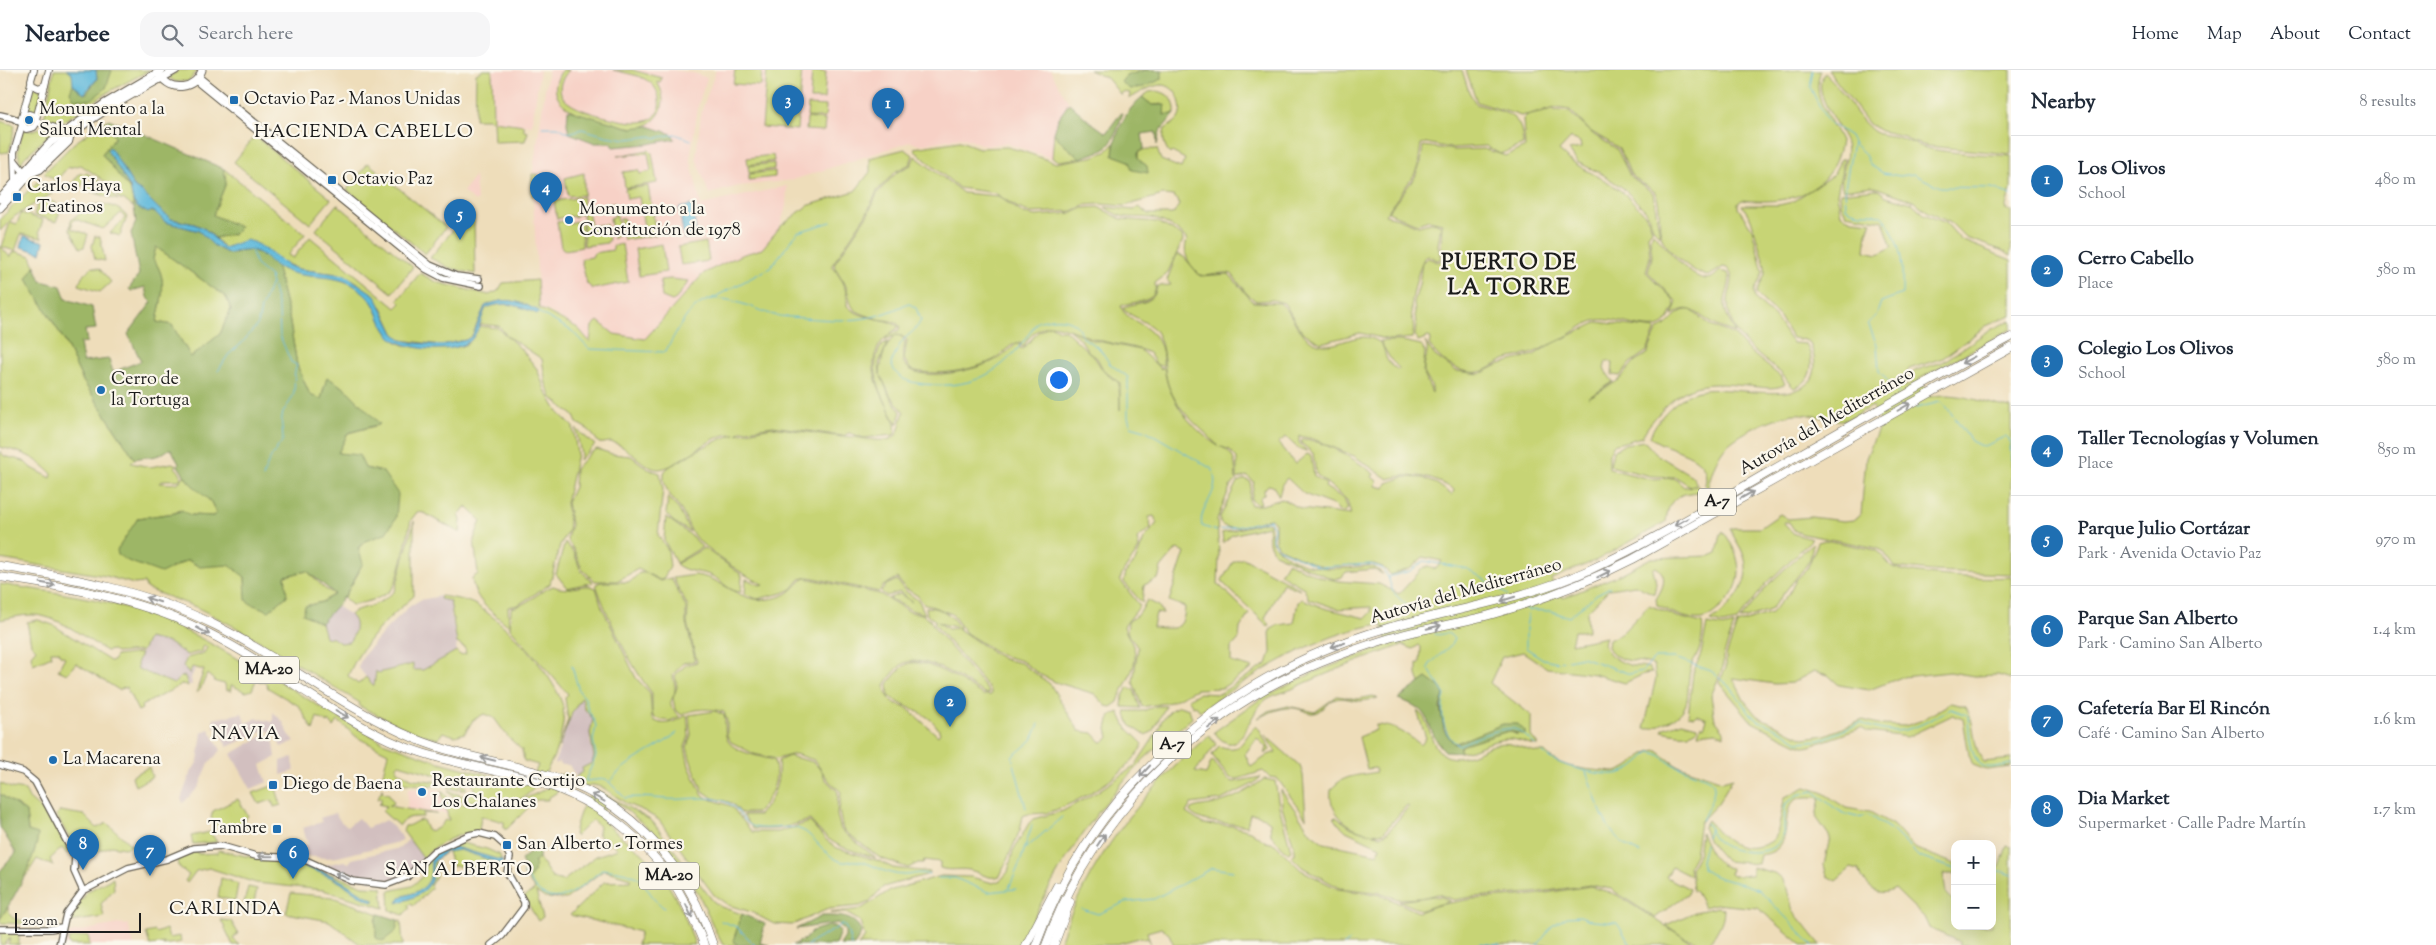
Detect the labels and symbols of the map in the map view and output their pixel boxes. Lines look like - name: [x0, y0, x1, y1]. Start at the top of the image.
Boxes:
- pin: 3: [772, 85, 804, 126]
- place label: Octavio Paz - Manos Unidas: [244, 87, 460, 113]
- pin: 1: [872, 88, 904, 129]
- marker: Octavio Paz - Manos Unidas: [228, 94, 240, 106]
- place label: Monumento a la Salud Mental: [39, 97, 165, 144]
- marker: Monumento a la Salud Mental: [23, 114, 35, 126]
- district label: HACIENDA CABELLO: [254, 119, 474, 146]
- place label: Octavio Paz: [342, 167, 433, 193]
- pin: 4: [530, 172, 562, 213]
- place label: Carlos Haya - Teatinos: [27, 174, 121, 221]
- marker: Octavio Paz: [326, 174, 338, 186]
- marker: Carlos Haya - Teatinos: [11, 191, 23, 203]
- place label: Monumento a la Constitución de 1978: [579, 197, 741, 244]
- pin: 5: [444, 199, 476, 240]
- marker: Monumento a la Constitución de 1978: [563, 214, 575, 226]
- district label: PUERTO DE LA TORRE: [1441, 248, 1577, 305]
- one-way arrow: [1961, 356, 1976, 365]
- street label: Autovía del Mediterráneo: [1735, 361, 1920, 483]
- place label: Cerro de la Tortuga: [111, 367, 189, 414]
- your location: [1046, 367, 1072, 393]
- marker: Cerro de la Tortuga: [95, 384, 107, 396]
- one-way arrow: [1896, 402, 1911, 411]
- road number: A-7: [1698, 488, 1736, 516]
- one-way arrow: [1739, 490, 1753, 500]
- one-way arrow: [1674, 518, 1688, 528]
- street label: Autovía del Mediterráneo: [1367, 552, 1565, 632]
- one-way arrow: [1597, 568, 1612, 578]
- one-way arrow: [40, 580, 56, 590]
- one-way arrow: [146, 595, 162, 604]
- one-way arrow: [1500, 595, 1516, 605]
- one-way arrow: [1426, 622, 1442, 631]
- one-way arrow: [196, 626, 211, 636]
- one-way arrow: [1330, 640, 1346, 650]
- road number: MA-20: [239, 656, 299, 684]
- pin: 2: [934, 686, 966, 727]
- one-way arrow: [335, 710, 349, 720]
- one-way arrow: [1207, 719, 1221, 729]
- district label: NAVIA: [211, 721, 281, 748]
- road number: A-7: [1153, 732, 1191, 758]
- place label: La Macarena: [63, 747, 161, 773]
- marker: La Macarena: [47, 754, 59, 766]
- one-way arrow: [481, 754, 497, 763]
- one-way arrow: [1139, 765, 1151, 777]
- place label: Restaurante Cortijo Los Chalanes: [432, 769, 585, 816]
- place label: Diego de Baena: [283, 772, 402, 798]
- marker: Diego de Baena: [267, 779, 279, 791]
- marker: Restaurante Cortijo Los Chalanes: [416, 786, 428, 798]
- one-way arrow: [591, 792, 605, 802]
- place label: Tambre: [208, 816, 267, 842]
- marker: Tambre: [271, 823, 283, 835]
- pin: 8: [67, 829, 99, 870]
- place label: San Alberto - Tormes: [517, 832, 683, 858]
- one-way arrow: [1096, 833, 1106, 847]
- pin: 7: [134, 835, 166, 876]
- pin: 6: [277, 838, 309, 879]
- marker: San Alberto - Tormes: [501, 839, 513, 851]
- one-way arrow: [257, 851, 274, 861]
- district label: SAN ALBERTO: [385, 857, 533, 884]
- road number: MA-20: [639, 862, 699, 889]
- one-way arrow: [335, 871, 350, 880]
- district label: CARLINDA: [169, 896, 283, 923]
- one-way arrow: [685, 903, 695, 918]
- scale bar: [15, 910, 141, 933]

